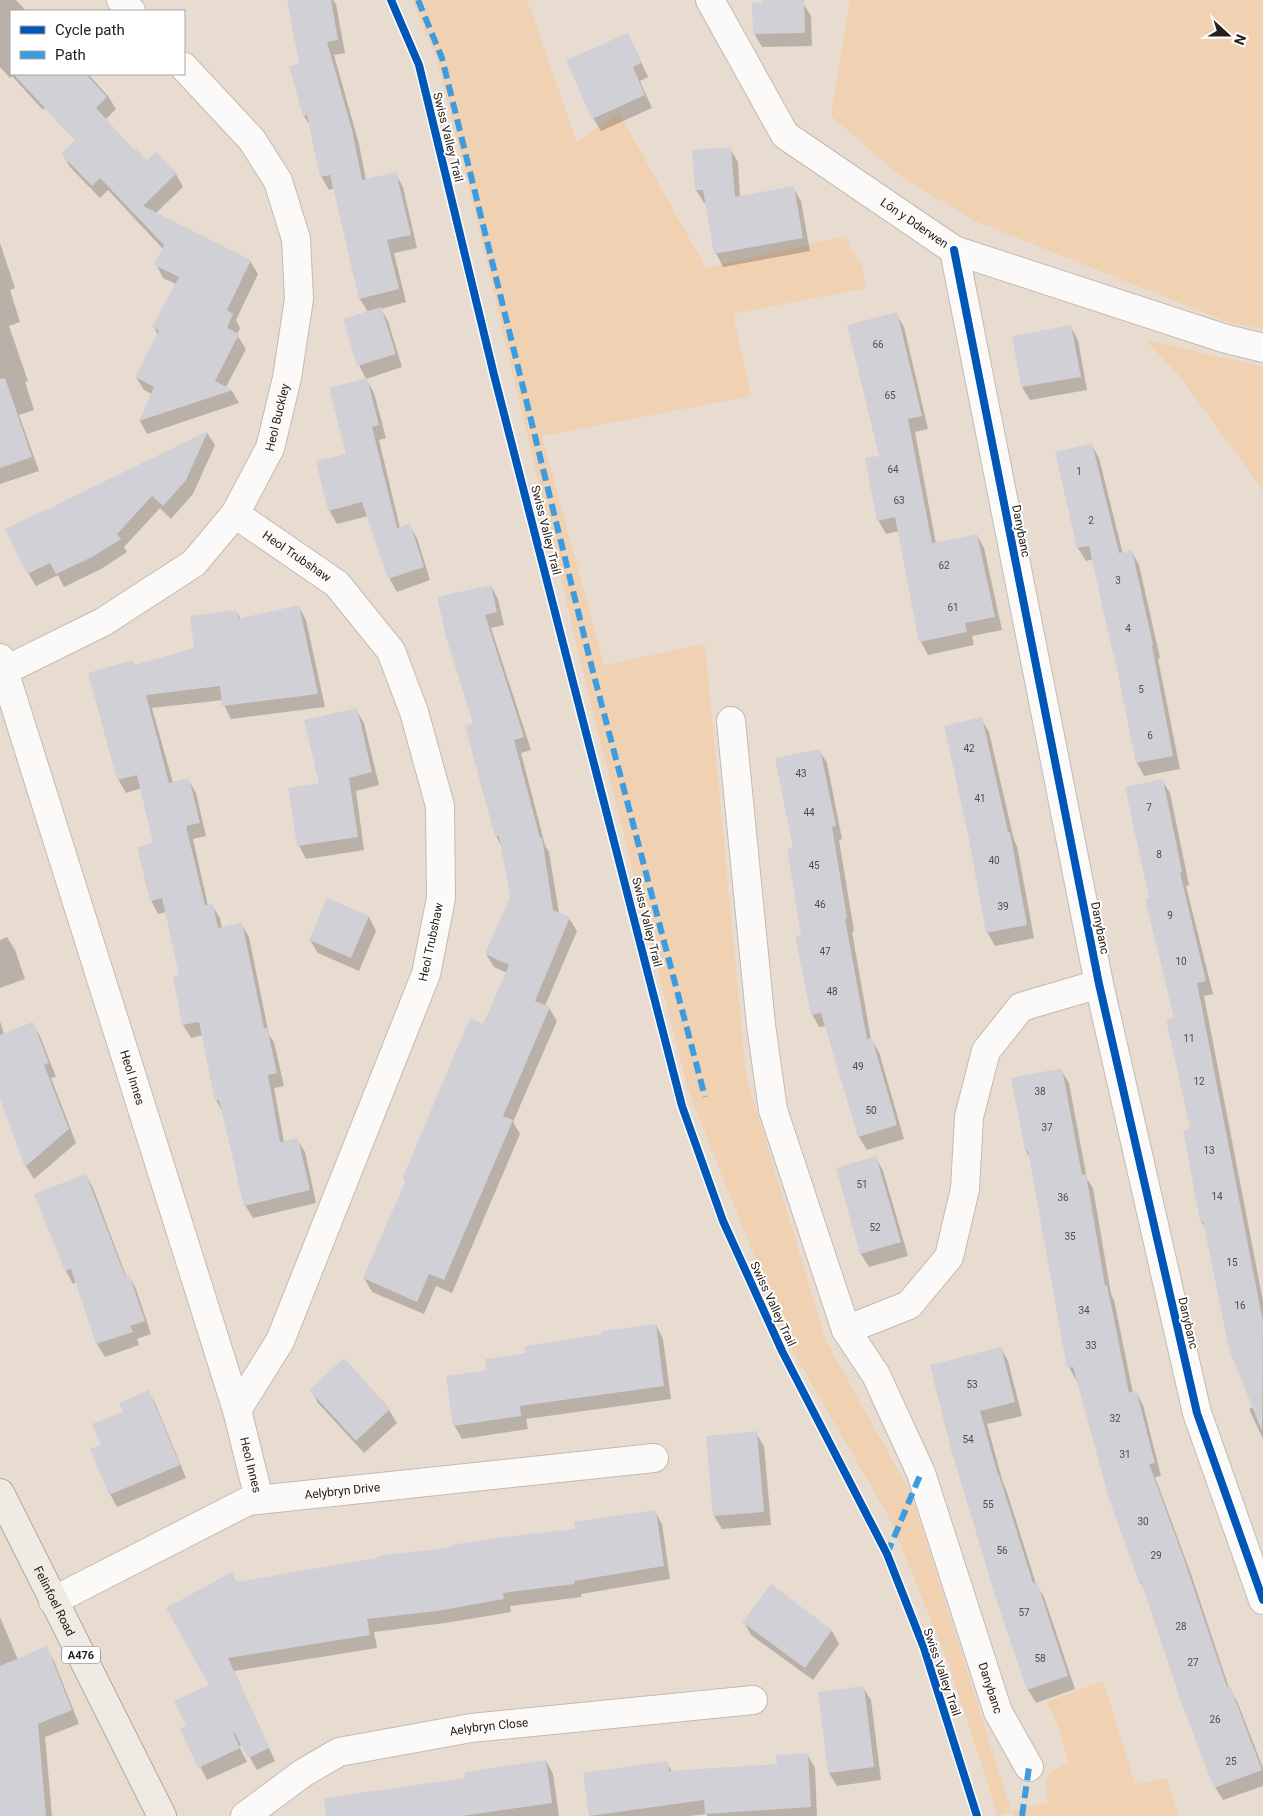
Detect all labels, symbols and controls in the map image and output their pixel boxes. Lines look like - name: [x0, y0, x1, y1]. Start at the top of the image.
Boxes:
- legend: [10, 10, 185, 75]
- north arrow: [1203, 10, 1253, 60]
- text: Cycle path: [55, 21, 125, 39]
- text: N: [1231, 32, 1249, 47]
- text: Path: [55, 46, 86, 64]
- street label: Swiss Valley Trail: [430, 91, 466, 183]
- street label: Lôn y Dderwen: [878, 195, 951, 251]
- house number: 66: [872, 339, 884, 350]
- street label: Heol Buckley: [262, 382, 292, 453]
- house number: 65: [884, 390, 896, 401]
- house number: 64: [887, 464, 899, 475]
- house number: 1: [1076, 466, 1082, 477]
- street label: Swiss Valley Trail: [528, 484, 564, 576]
- house number: 63: [893, 495, 905, 506]
- street label: Danybanc: [1009, 504, 1033, 558]
- house number: 2: [1088, 515, 1094, 526]
- street label: Heol Trubshaw: [260, 528, 334, 585]
- house number: 62: [938, 560, 950, 571]
- house number: 3: [1115, 575, 1121, 586]
- house number: 61: [947, 602, 959, 613]
- house number: 4: [1125, 623, 1131, 634]
- house number: 5: [1138, 684, 1144, 695]
- house number: 6: [1147, 730, 1153, 741]
- house number: 42: [963, 743, 975, 754]
- house number: 43: [795, 768, 807, 779]
- house number: 41: [974, 793, 986, 804]
- house number: 7: [1146, 802, 1152, 813]
- house number: 44: [803, 807, 815, 818]
- house number: 8: [1156, 849, 1162, 860]
- house number: 40: [988, 855, 1000, 866]
- house number: 45: [808, 860, 820, 871]
- street label: Swiss Valley Trail: [629, 876, 665, 968]
- house number: 46: [814, 899, 826, 910]
- street label: Heol Trubshaw: [416, 901, 446, 983]
- house number: 39: [997, 901, 1009, 912]
- street label: Danybanc: [1088, 901, 1112, 955]
- house number: 9: [1167, 910, 1173, 921]
- house number: 47: [819, 946, 831, 957]
- house number: 10: [1175, 956, 1187, 967]
- house number: 48: [826, 986, 838, 997]
- house number: 11: [1183, 1033, 1195, 1044]
- street label: Heol Innes: [117, 1048, 147, 1107]
- house number: 49: [852, 1061, 864, 1072]
- house number: 12: [1193, 1076, 1205, 1087]
- house number: 38: [1034, 1086, 1046, 1097]
- house number: 50: [865, 1105, 877, 1116]
- house number: 37: [1041, 1122, 1053, 1133]
- house number: 13: [1203, 1145, 1215, 1156]
- house number: 51: [856, 1179, 868, 1190]
- house number: 14: [1211, 1191, 1223, 1202]
- house number: 36: [1057, 1192, 1069, 1203]
- house number: 52: [869, 1222, 881, 1233]
- house number: 35: [1064, 1231, 1076, 1242]
- house number: 15: [1226, 1257, 1238, 1268]
- street label: Swiss Valley Trail: [747, 1259, 799, 1349]
- street label: Danybanc: [1175, 1296, 1201, 1350]
- house number: 16: [1234, 1300, 1246, 1311]
- house number: 34: [1078, 1305, 1090, 1316]
- house number: 33: [1085, 1340, 1097, 1351]
- house number: 53: [966, 1379, 978, 1390]
- house number: 32: [1109, 1413, 1121, 1424]
- house number: 54: [962, 1434, 974, 1445]
- street label: Heol Innes: [237, 1436, 264, 1494]
- house number: 31: [1119, 1449, 1131, 1460]
- street label: Aelybryn Drive: [304, 1480, 381, 1502]
- house number: 55: [982, 1499, 994, 1510]
- house number: 30: [1137, 1516, 1149, 1527]
- house number: 56: [996, 1545, 1008, 1556]
- house number: 29: [1150, 1550, 1162, 1561]
- street label: Felinfoel Road: [31, 1564, 78, 1638]
- house number: 57: [1018, 1607, 1030, 1618]
- house number: 28: [1175, 1621, 1187, 1632]
- street label: Swiss Valley Trail: [920, 1626, 964, 1718]
- road number: A476: [62, 1646, 100, 1664]
- house number: 58: [1034, 1653, 1046, 1664]
- house number: 27: [1187, 1657, 1199, 1668]
- street label: Danybanc: [976, 1661, 1005, 1715]
- house number: 26: [1209, 1714, 1221, 1725]
- street label: Aelybryn Close: [448, 1715, 529, 1739]
- house number: 25: [1225, 1756, 1237, 1767]

